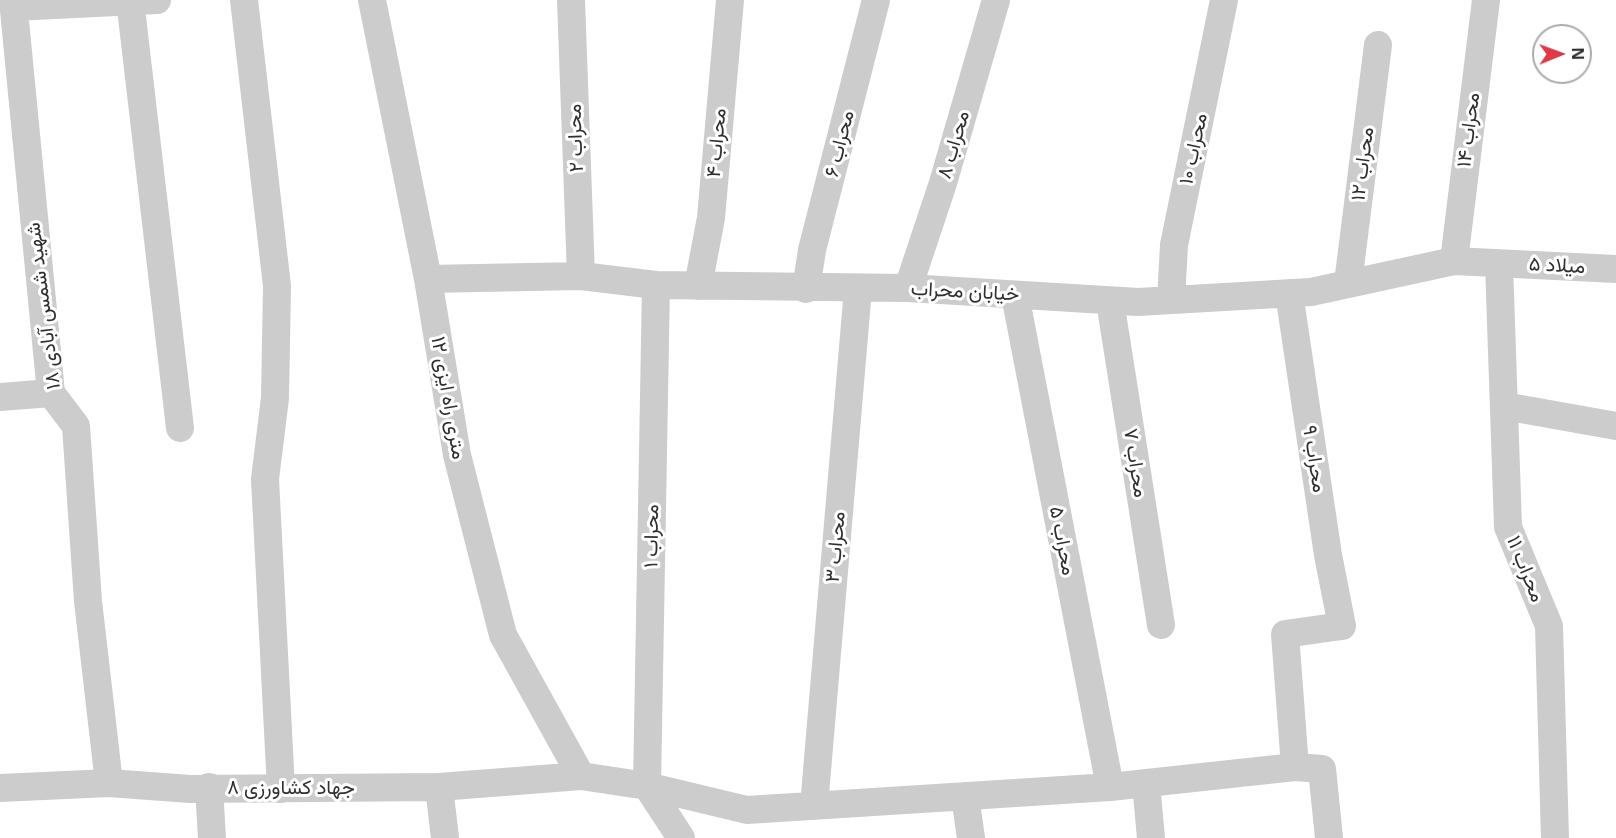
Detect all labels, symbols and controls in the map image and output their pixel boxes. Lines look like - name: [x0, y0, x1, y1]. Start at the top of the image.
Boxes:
- north arrow: [1532, 24, 1592, 84]
- text: N: [1567, 47, 1589, 60]
- street label: محراب ۱۴: [1453, 91, 1485, 169]
- street label: محراب ۲: [563, 103, 589, 173]
- street label: محراب ۴: [702, 107, 732, 179]
- street label: محراب ۶: [820, 108, 860, 180]
- street label: محراب ۸: [933, 108, 975, 182]
- street label: محراب ۱۰: [1175, 111, 1213, 187]
- street label: محراب ۱۲: [1347, 126, 1379, 202]
- street label: شهید شمس آبادی ۱۸: [22, 221, 66, 391]
- street label: میلاد ۵: [1528, 253, 1586, 279]
- street label: خیابان محراب: [910, 277, 1020, 307]
- street label: ۱۲ متری راه ایزی: [425, 335, 471, 461]
- street label: محراب ۹: [1297, 424, 1331, 494]
- street label: محراب ۷: [1118, 427, 1152, 499]
- street label: محراب ۱: [639, 504, 665, 568]
- street label: محراب ۵: [1044, 504, 1080, 578]
- street label: محراب ۳: [821, 511, 851, 583]
- street label: محراب ۱۱: [1501, 532, 1549, 606]
- street label: جهاد کشاورزی ۸: [227, 776, 355, 800]

